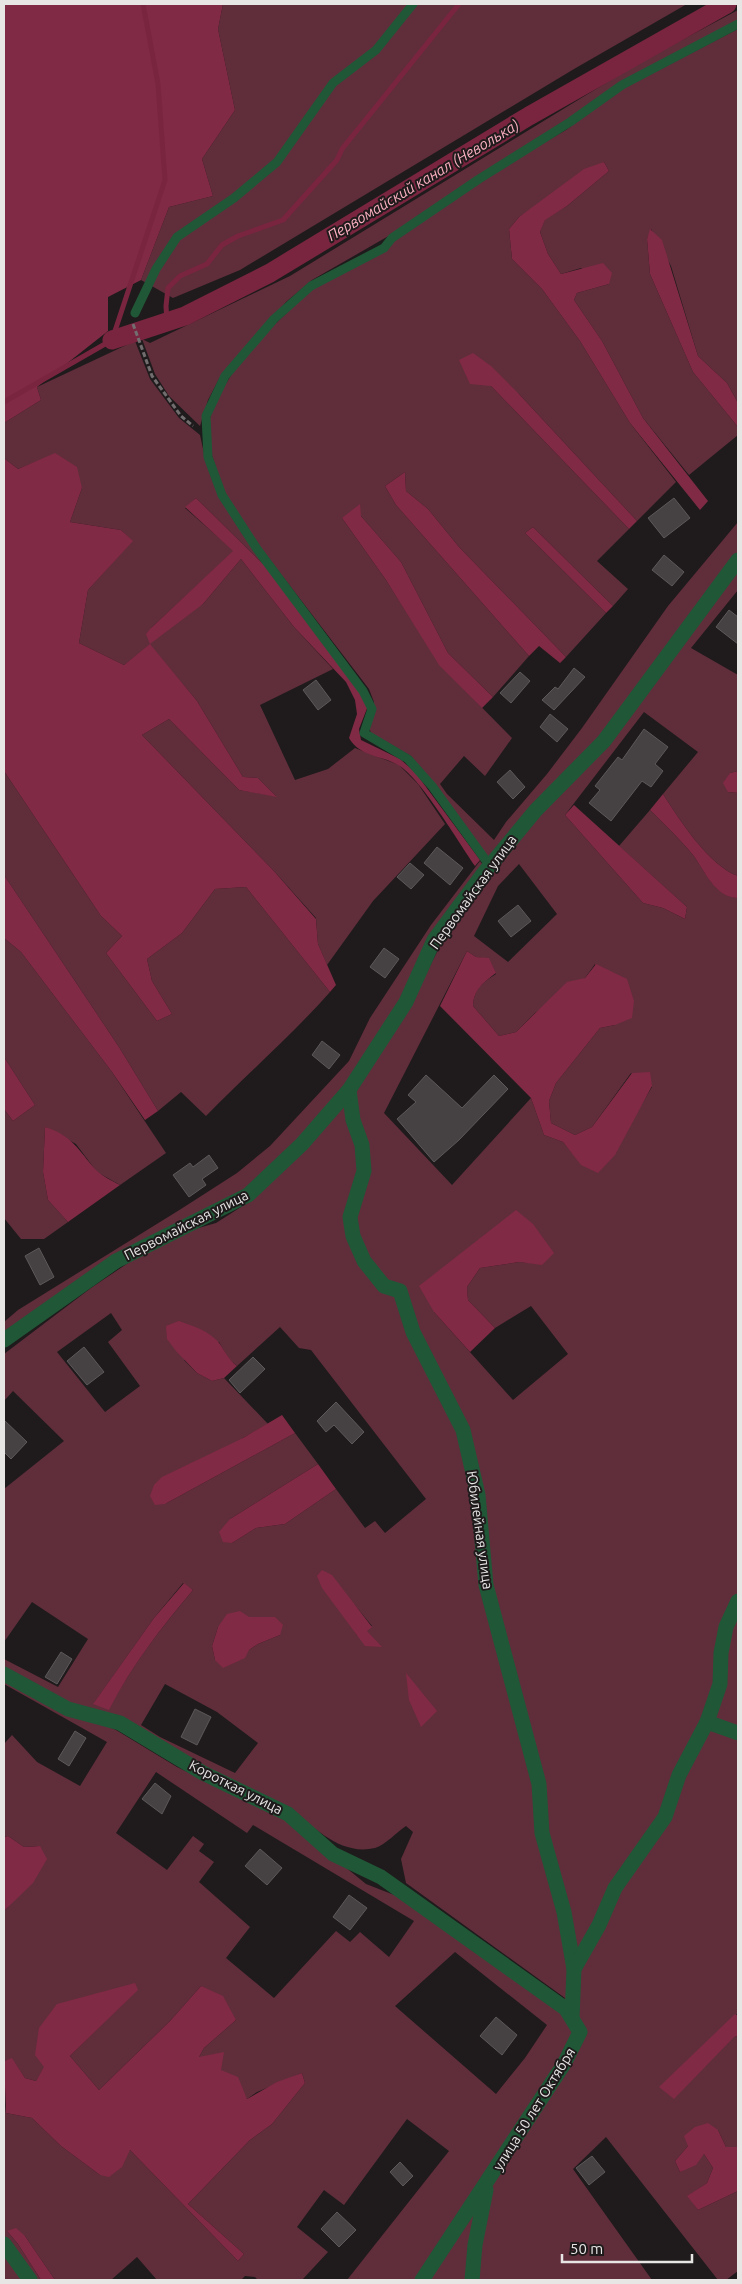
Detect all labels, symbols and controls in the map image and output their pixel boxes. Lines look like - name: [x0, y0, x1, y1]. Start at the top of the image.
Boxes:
- water label: Первомайский канал (Неволька): [324, 116, 522, 244]
- street label: Первомайская улица: [426, 832, 520, 952]
- street label: Первомайская улица: [121, 1187, 251, 1263]
- street label: Юбилейная улица: [464, 1470, 496, 1590]
- street label: Короткая улица: [187, 1757, 285, 1817]
- street label: улица 50 лет Октября: [490, 2045, 578, 2173]
- scale bar: [562, 2232, 692, 2264]
- text: 50 m: [570, 2240, 603, 2257]

